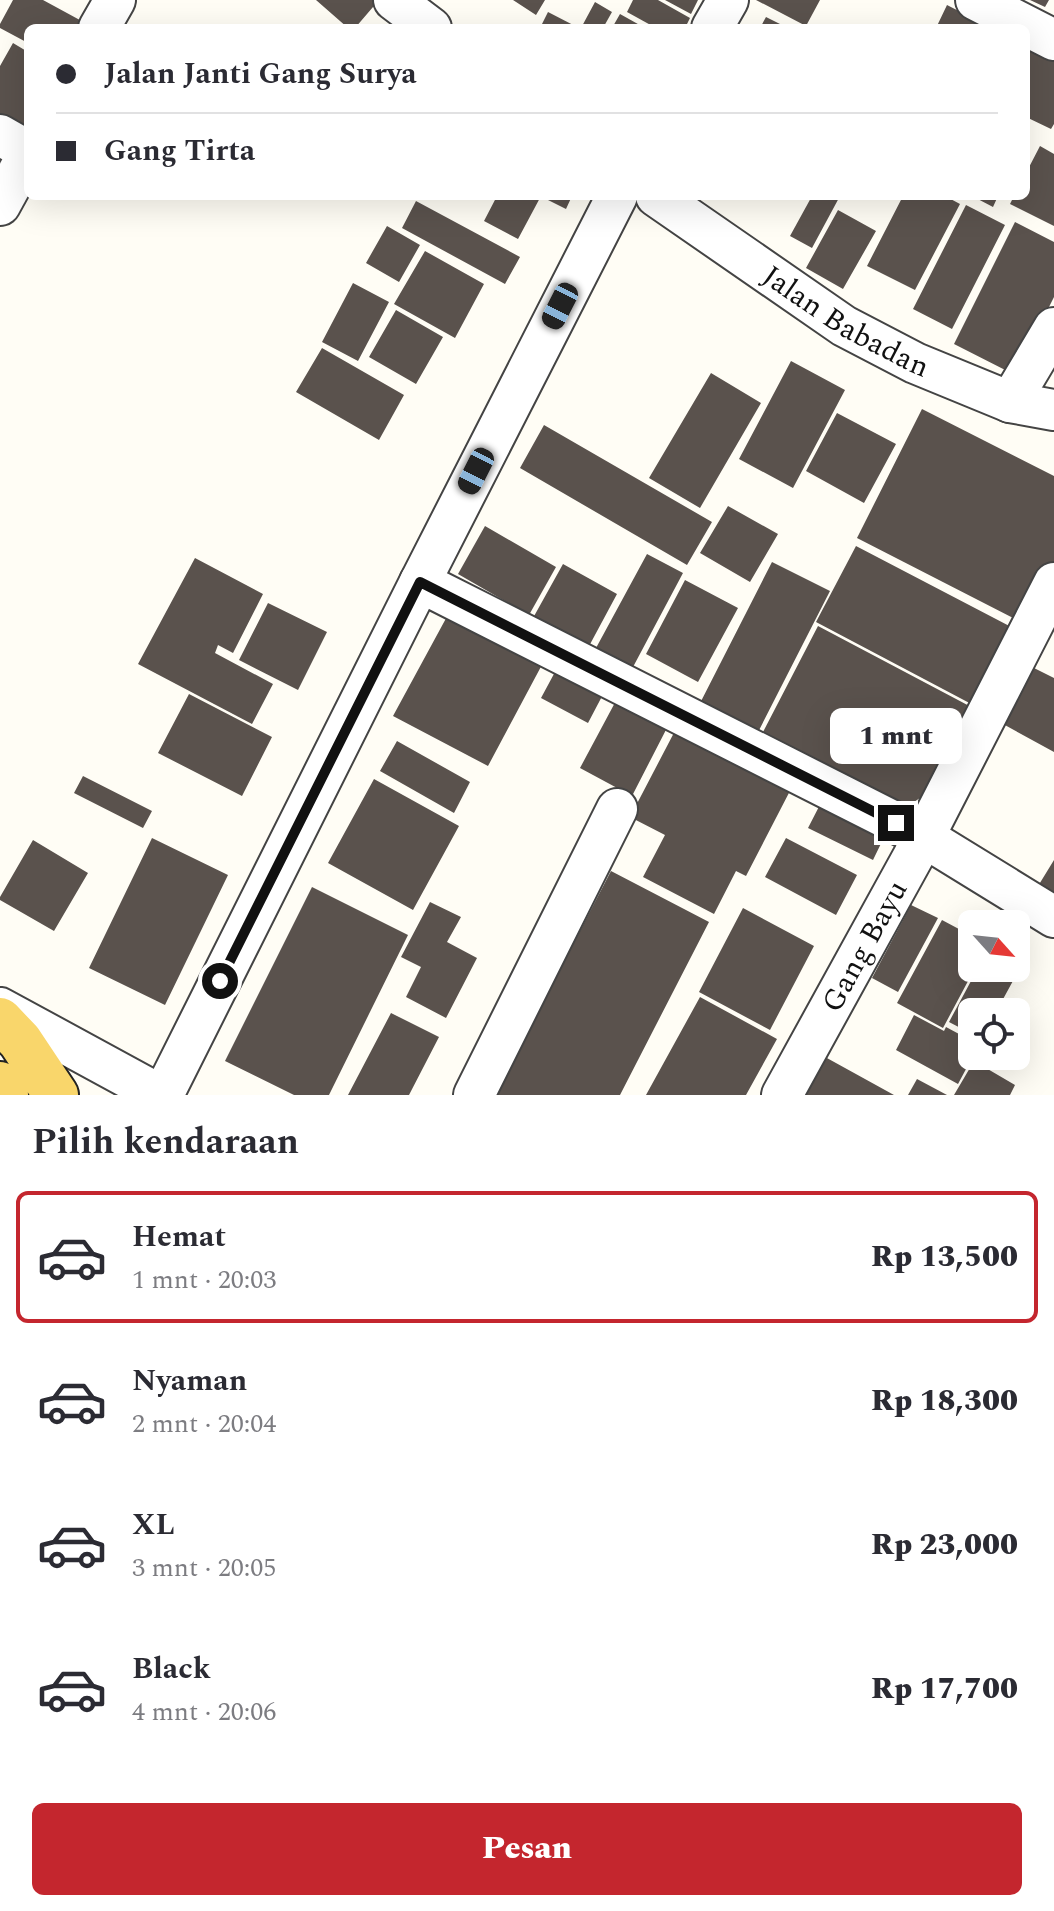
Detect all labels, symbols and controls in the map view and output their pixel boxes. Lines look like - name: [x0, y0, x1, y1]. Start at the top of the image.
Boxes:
- text: Jalan Janti Gang Surya: [104, 51, 417, 97]
- text: Gang Tirta: [104, 128, 255, 174]
- street label: Jalan Babadan: [752, 254, 936, 390]
- car: [538, 279, 582, 333]
- car: [454, 444, 498, 498]
- callout: 1 mnt: [830, 707, 962, 763]
- text: 1 mnt: [859, 716, 933, 756]
- route end: [878, 805, 914, 841]
- street label: Gang Bayu: [810, 872, 920, 1021]
- north arrow: [958, 910, 1030, 982]
- map controls: [958, 910, 1030, 1070]
- route start: [202, 963, 238, 999]
- button: locate: [958, 998, 1030, 1070]
- text: Pilih kendaraan: [32, 1115, 299, 1170]
- text: Hemat: [132, 1214, 226, 1260]
- icon: car: [36, 1221, 108, 1293]
- text: Rp 13,500: [871, 1234, 1018, 1280]
- text: 1 mnt · 20:03: [132, 1260, 276, 1300]
- text: Nyaman: [132, 1358, 247, 1404]
- icon: car: [36, 1365, 108, 1437]
- text: Rp 18,300: [871, 1378, 1018, 1424]
- text: 2 mnt · 20:04: [132, 1404, 276, 1444]
- text: XL: [132, 1502, 175, 1548]
- icon: car: [36, 1509, 108, 1581]
- text: Rp 23,000: [871, 1522, 1018, 1568]
- text: 3 mnt · 20:05: [132, 1548, 276, 1588]
- text: Black: [132, 1646, 211, 1692]
- icon: car: [36, 1653, 108, 1725]
- text: Rp 17,700: [871, 1666, 1018, 1712]
- text: 4 mnt · 20:06: [132, 1692, 276, 1732]
- button: Pesan: [32, 1803, 1022, 1895]

